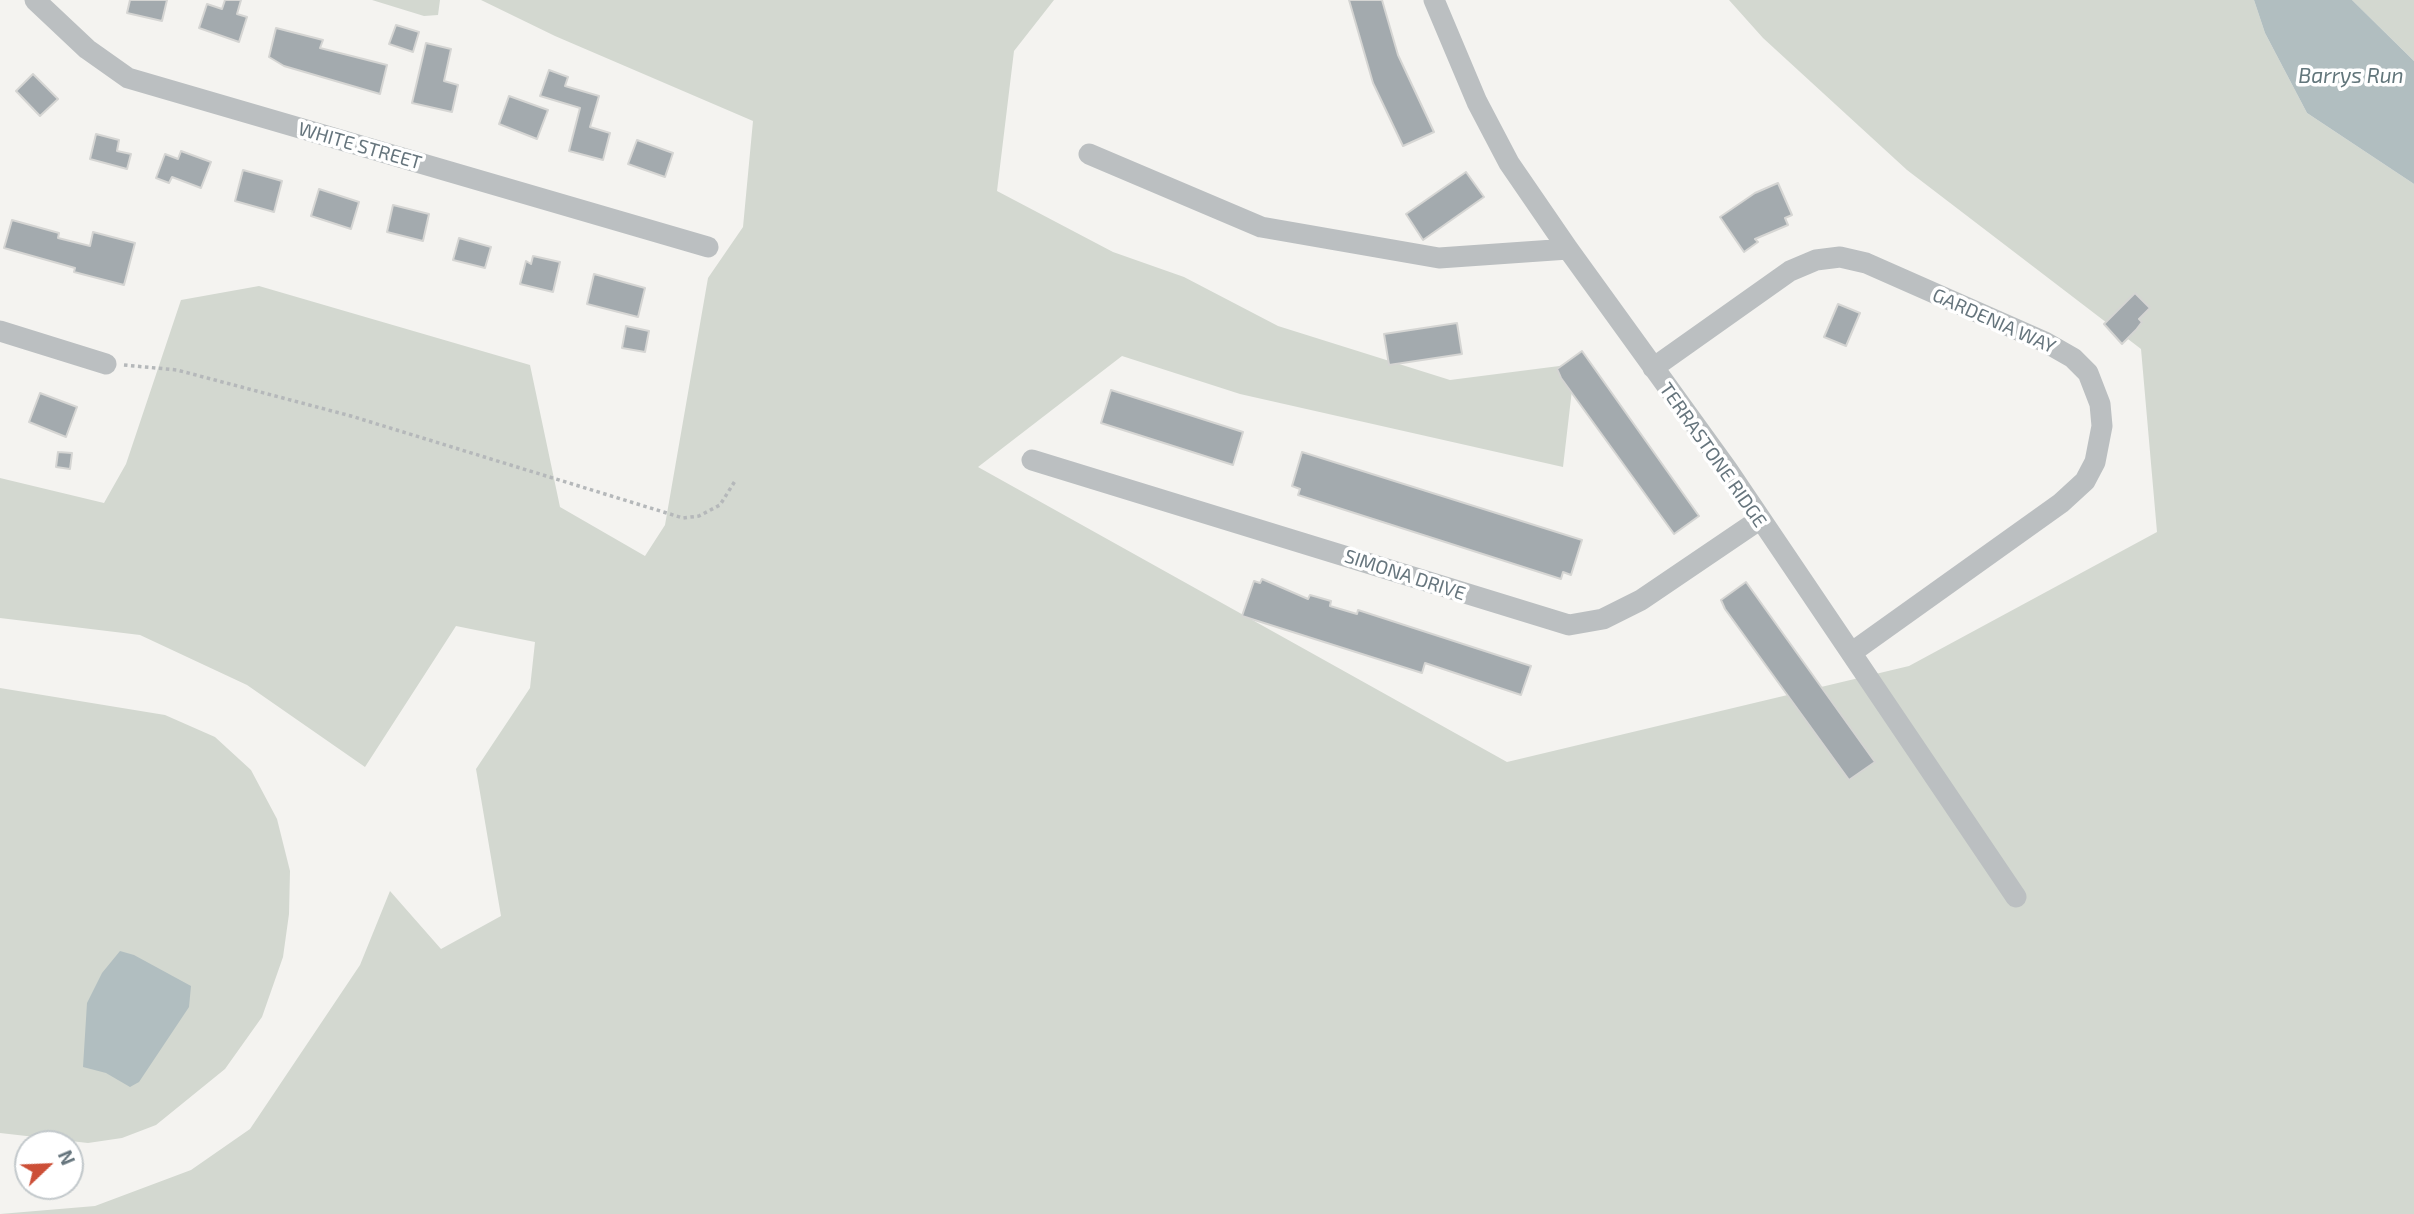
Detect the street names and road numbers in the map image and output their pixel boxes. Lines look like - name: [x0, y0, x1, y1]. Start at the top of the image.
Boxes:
- street label: WHITE STREET: [296, 117, 424, 175]
- street label: GARDENIA WAY: [1929, 284, 2059, 358]
- street label: TERRASTONE RIDGE: [1655, 378, 1771, 532]
- street label: SIMONA DRIVE: [1342, 545, 1468, 605]

